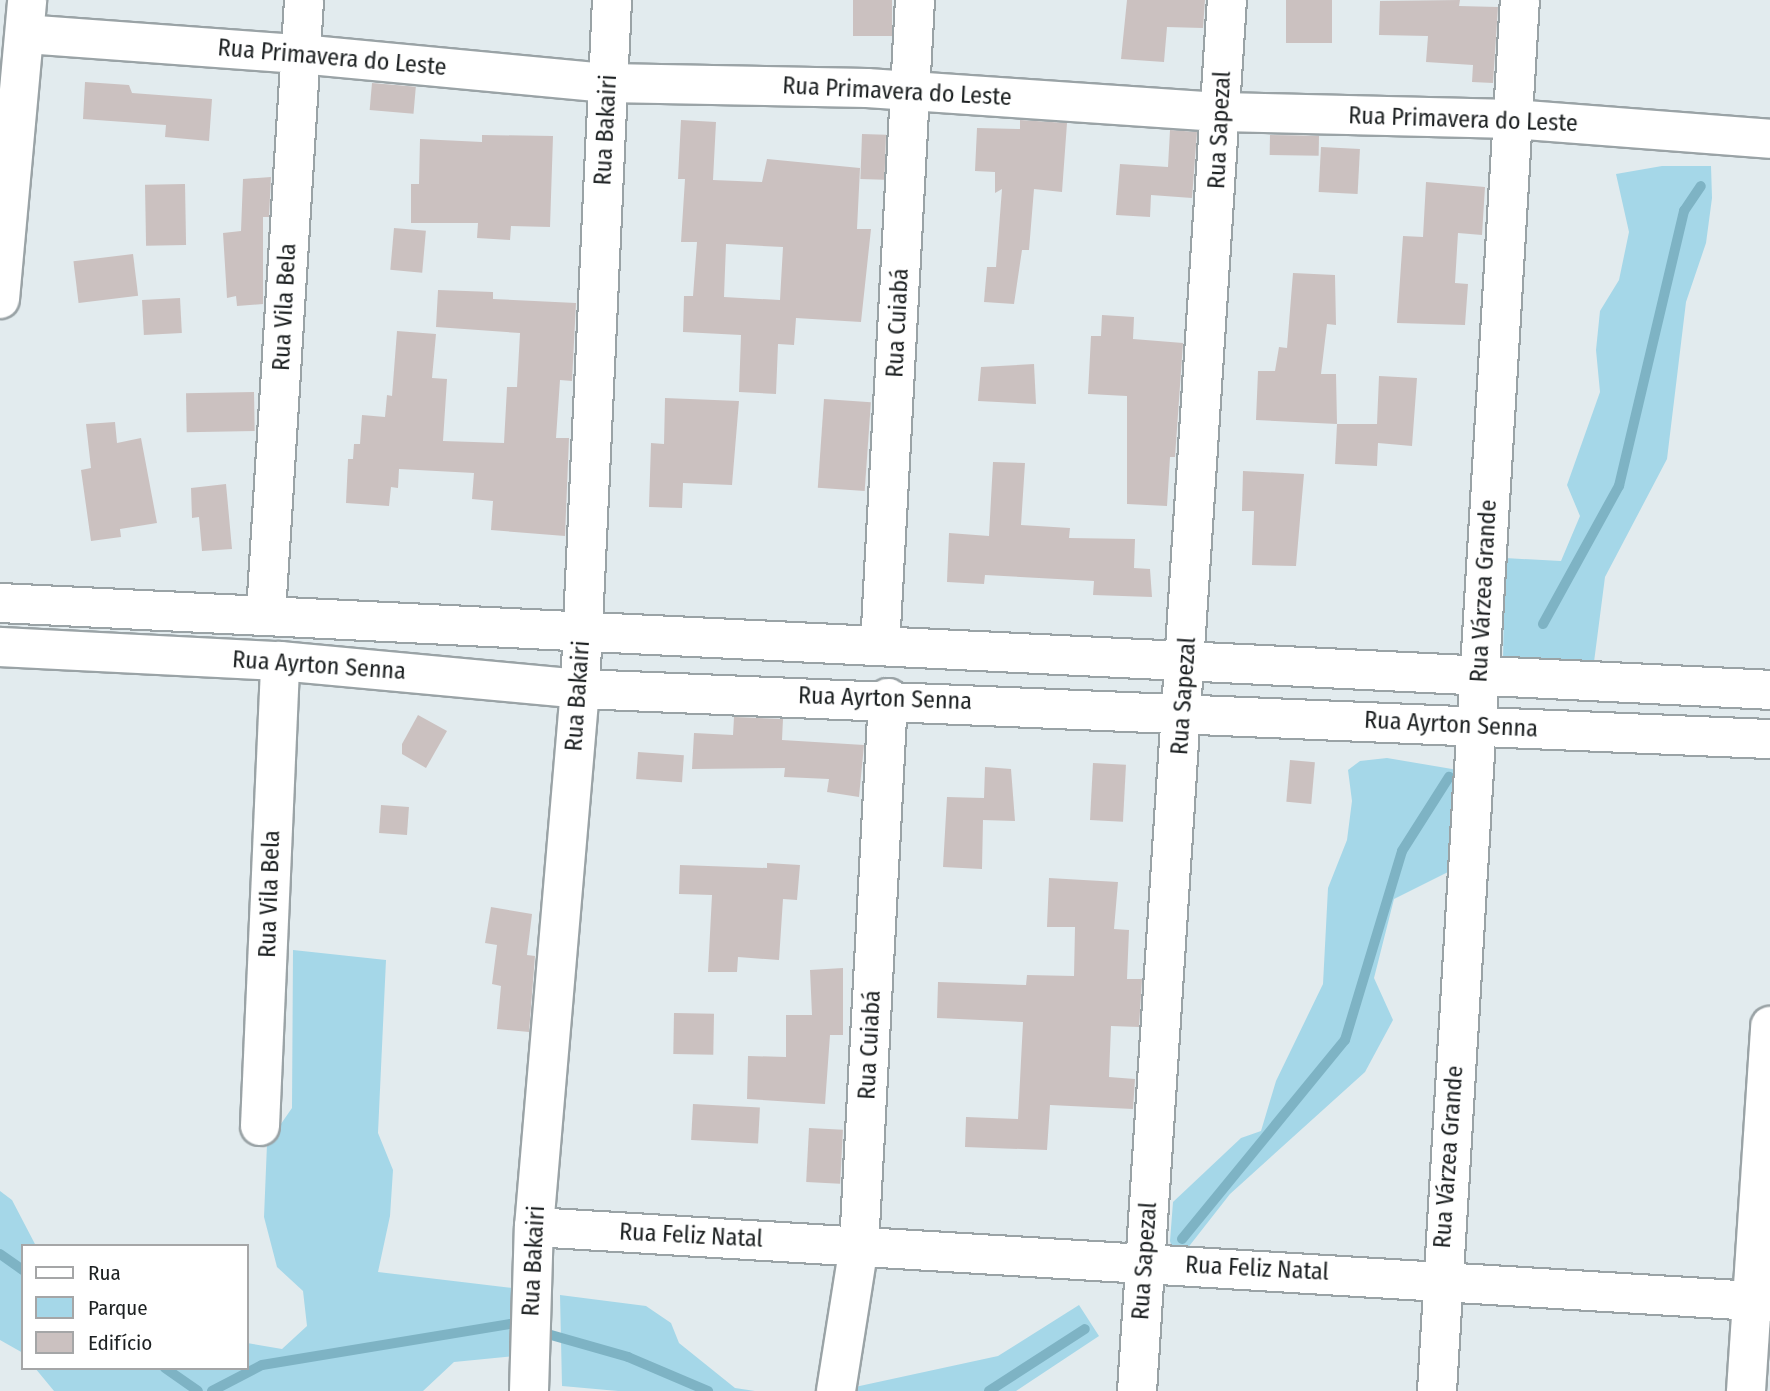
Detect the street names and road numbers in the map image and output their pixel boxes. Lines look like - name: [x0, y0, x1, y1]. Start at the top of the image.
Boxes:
- street label: Rua Primavera do Leste: [216, 34, 448, 82]
- street label: Rua Sapezal: [1203, 70, 1237, 190]
- street label: Rua Primavera do Leste: [782, 72, 1012, 112]
- street label: Rua Bakairi: [589, 74, 623, 186]
- street label: Rua Primavera do Leste: [1348, 102, 1578, 138]
- street label: Rua Vila Bela: [267, 242, 303, 372]
- street label: Rua Cuiabá: [881, 268, 915, 378]
- street label: Rua Várzea Grande: [1465, 499, 1503, 683]
- street label: Rua Sapezal: [1166, 636, 1202, 756]
- street label: Rua Bakairi: [560, 640, 596, 752]
- street label: Rua Ayrton Senna: [231, 646, 407, 686]
- street label: Rua Ayrton Senna: [798, 682, 972, 716]
- street label: Rua Ayrton Senna: [1363, 706, 1539, 744]
- street label: Rua Vila Bela: [253, 830, 287, 958]
- street label: Rua Cuiabá: [853, 990, 887, 1100]
- street label: Rua Várzea Grande: [1428, 1065, 1470, 1249]
- street label: Rua Sapezal: [1127, 1201, 1163, 1321]
- street label: Rua Bakairi: [517, 1205, 551, 1317]
- street label: Rua Feliz Natal: [618, 1218, 764, 1254]
- street label: Rua Feliz Natal: [1184, 1251, 1330, 1287]

